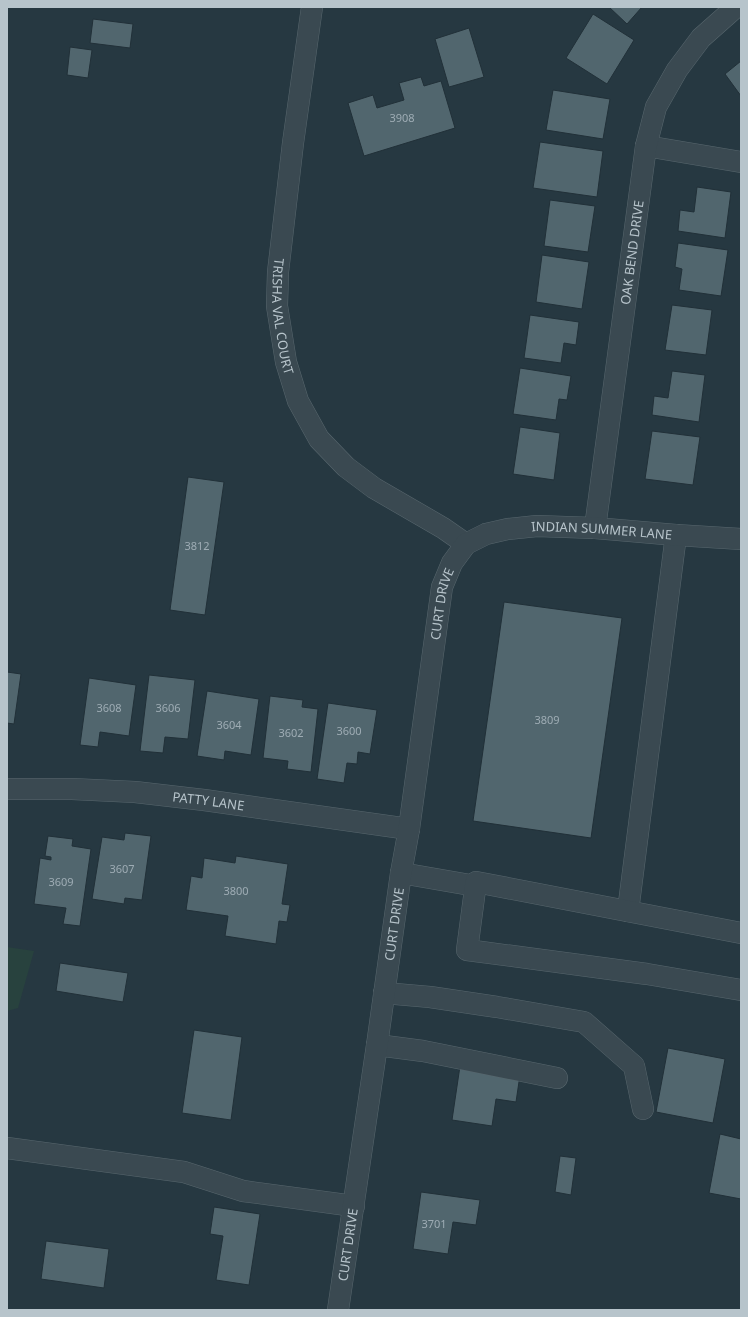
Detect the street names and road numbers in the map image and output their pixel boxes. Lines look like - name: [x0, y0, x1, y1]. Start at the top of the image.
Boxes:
- street label: OAK BEND DRIVE: [616, 199, 648, 306]
- street label: TRISHA VAL COURT: [268, 257, 299, 377]
- street label: INDIAN SUMMER LANE: [530, 517, 673, 544]
- street label: CURT DRIVE: [426, 565, 458, 641]
- street label: PATTY LANE: [171, 787, 246, 815]
- street label: CURT DRIVE: [380, 886, 408, 962]
- street label: CURT DRIVE: [333, 1207, 362, 1282]

